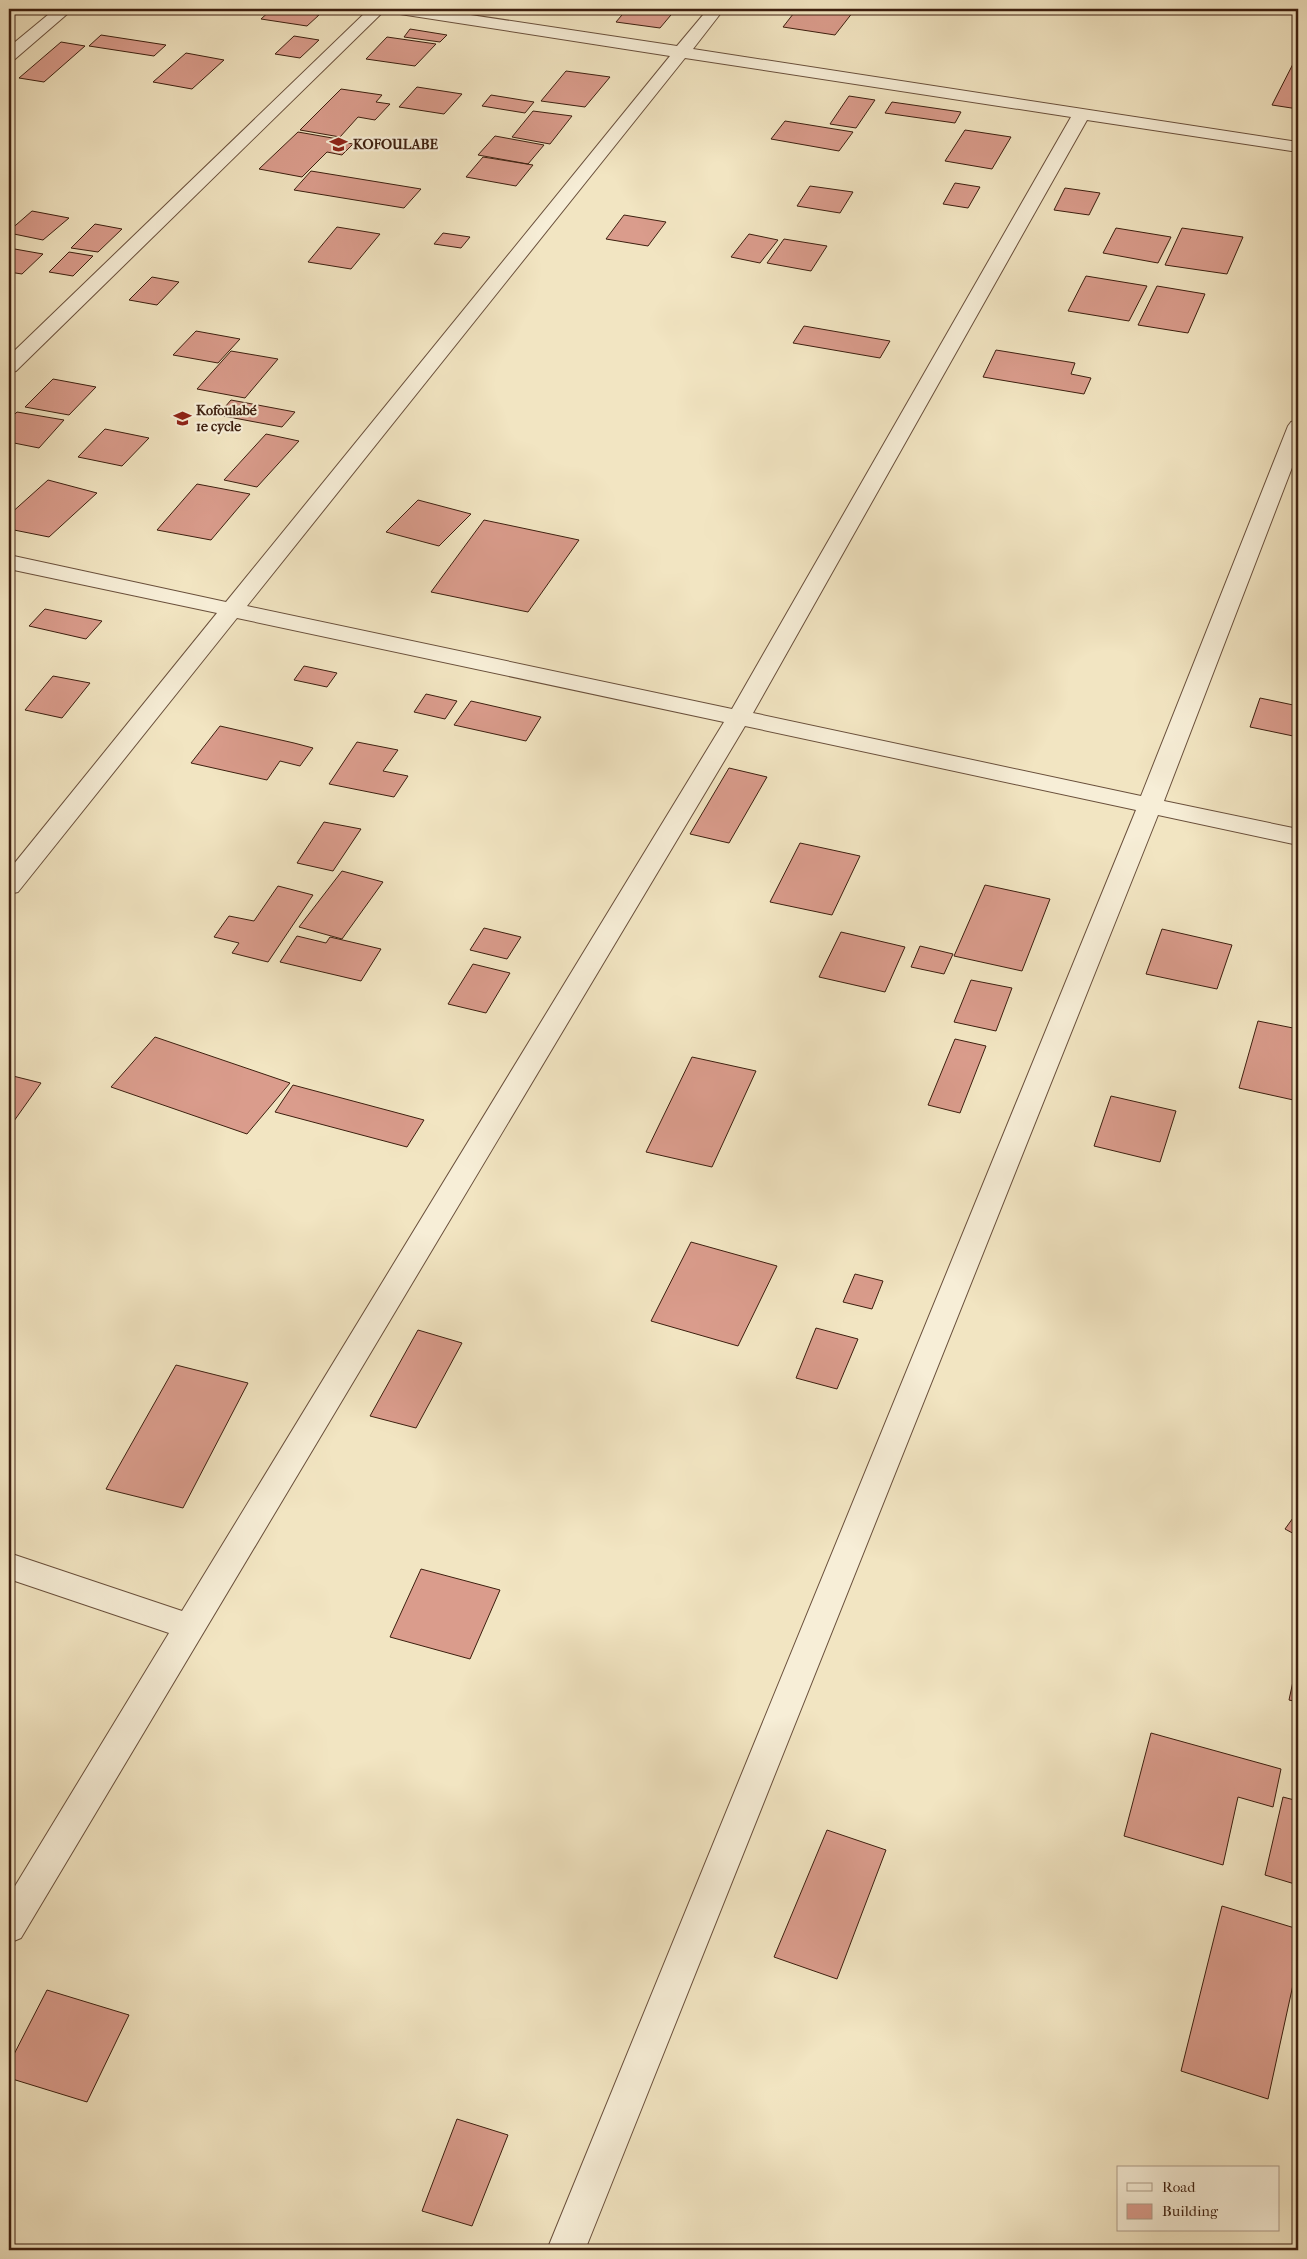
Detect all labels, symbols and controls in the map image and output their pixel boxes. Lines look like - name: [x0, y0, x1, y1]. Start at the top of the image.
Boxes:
- school or university icon: KOFOULABE: [329, 134, 349, 154]
- place label: KOFOULABE: [353, 136, 439, 153]
- place label: Kofoulabé 1e cycle: [196, 402, 257, 435]
- school or university icon: Kofoulabé 1e cycle: [172, 408, 192, 428]
- legend: [1117, 2166, 1280, 2232]
- text: Road: [1162, 2178, 1196, 2196]
- text: Building: [1162, 2202, 1219, 2220]

